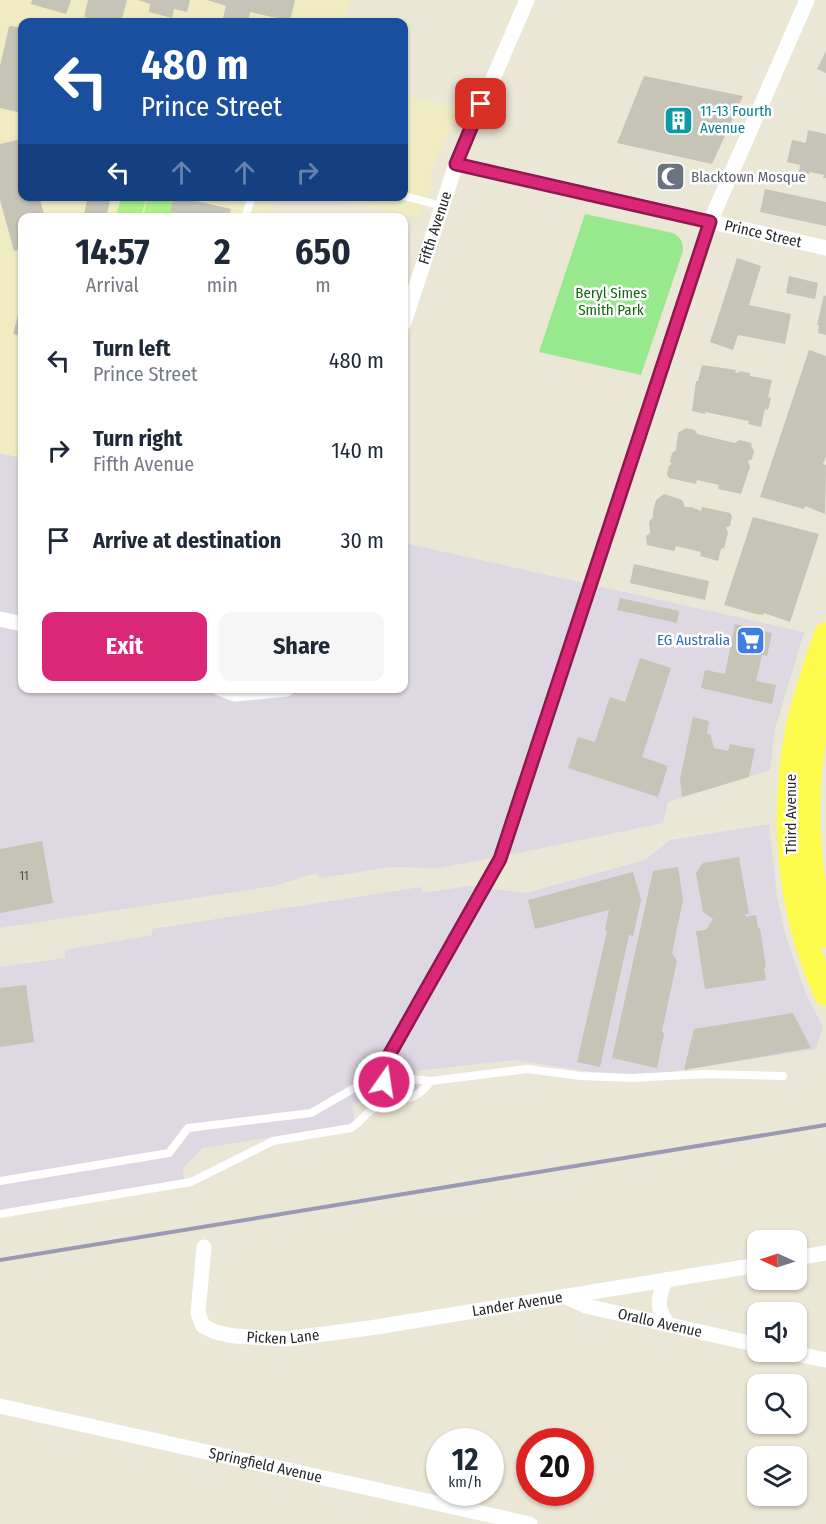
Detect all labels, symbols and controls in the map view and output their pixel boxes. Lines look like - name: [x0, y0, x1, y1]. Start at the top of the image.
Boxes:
- text: 480 m: [141, 40, 248, 90]
- icon: left: [42, 42, 120, 120]
- pin: [455, 78, 506, 129]
- icon: arrive: [464, 87, 497, 120]
- text: Prince Street: [141, 91, 282, 123]
- place label: 11-13 Fourth Avenue: [700, 102, 772, 137]
- building icon: 11-13 Fourth Avenue: [663, 104, 695, 136]
- icon: left: [102, 156, 135, 189]
- icon: ahead: [165, 156, 198, 189]
- icon: ahead: [228, 156, 261, 189]
- icon: right: [291, 156, 324, 189]
- mosque icon: Blacktown Mosque: [654, 161, 686, 193]
- place label: Blacktown Mosque: [691, 168, 806, 186]
- street label: Fifth Avenue: [415, 189, 455, 267]
- street label: Prince Street: [723, 216, 804, 251]
- text: 14:57: [75, 230, 150, 274]
- text: 2: [214, 230, 231, 274]
- text: 650: [295, 230, 351, 274]
- text: Arrival: [86, 273, 139, 297]
- text: min: [207, 273, 238, 297]
- text: m: [315, 273, 331, 297]
- park label: Beryl Simes Smith Park: [575, 284, 647, 319]
- text: Turn left: [93, 335, 171, 362]
- icon: left: [42, 344, 75, 377]
- text: 480 m: [329, 347, 384, 374]
- text: Prince Street: [93, 362, 198, 386]
- text: Turn right: [93, 425, 182, 452]
- icon: right: [42, 434, 75, 467]
- text: 140 m: [331, 437, 384, 464]
- text: Fifth Avenue: [93, 452, 194, 476]
- icon: arrive: [42, 524, 75, 557]
- text: Arrive at destination: [93, 527, 281, 554]
- text: 30 m: [341, 527, 384, 554]
- button: Exit: [42, 612, 207, 681]
- button: Share: [219, 612, 384, 681]
- supermarket icon: EG Australia: [735, 624, 767, 656]
- place label: EG Australia: [657, 631, 730, 649]
- street label: Third Avenue: [782, 774, 800, 854]
- house number: 11: [19, 869, 29, 883]
- position arrow: [352, 1050, 416, 1114]
- north arrow: [747, 1230, 807, 1290]
- map controls: [747, 1230, 807, 1506]
- street label: Lander Avenue: [471, 1288, 564, 1320]
- button: sound: [747, 1302, 807, 1362]
- street label: Orallo Avenue: [616, 1305, 704, 1341]
- street label: Picken Lane: [246, 1326, 320, 1348]
- button: search: [747, 1374, 807, 1434]
- speed limit sign: 20: [516, 1428, 594, 1506]
- text: 12: [452, 1442, 478, 1478]
- street label: Springfield Avenue: [207, 1444, 324, 1486]
- button: layers: [747, 1446, 807, 1506]
- text: km/h: [448, 1473, 482, 1491]

